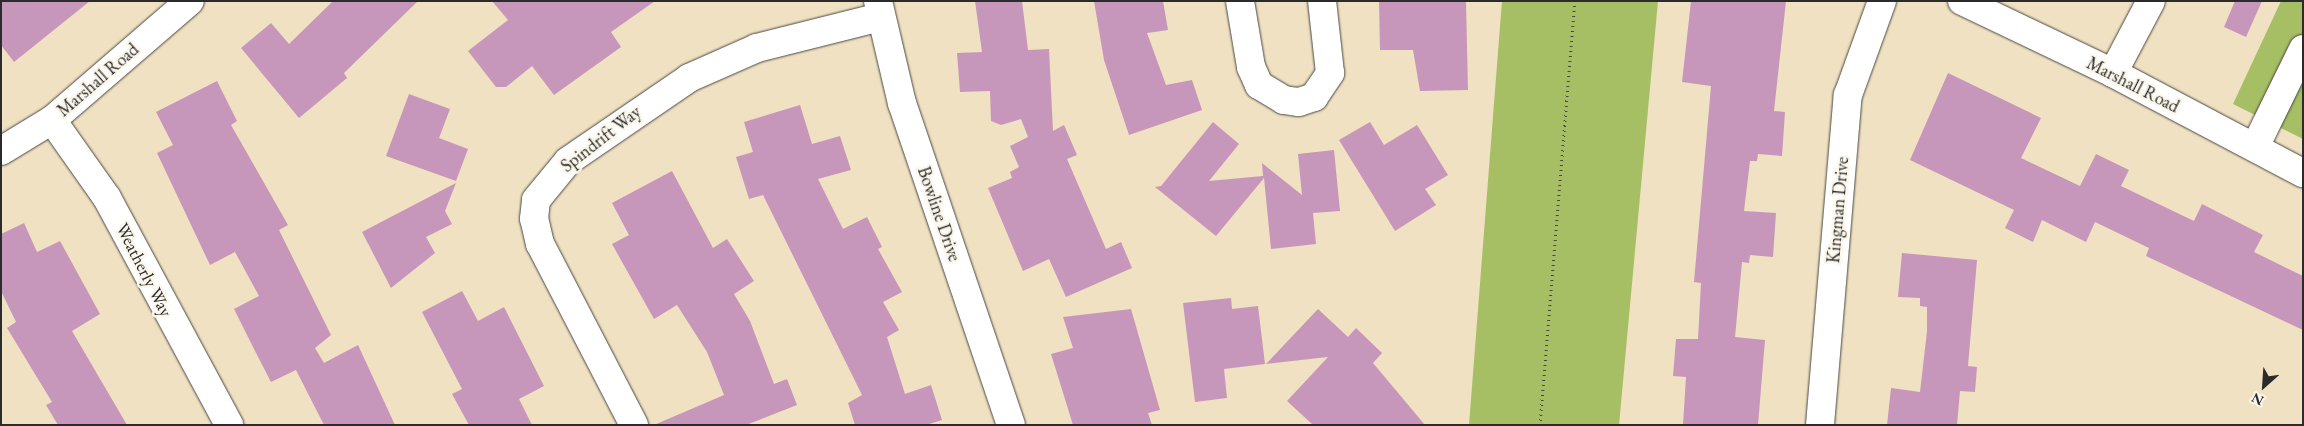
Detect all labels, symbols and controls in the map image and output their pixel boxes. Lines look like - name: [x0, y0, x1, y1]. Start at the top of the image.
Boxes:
- street label: Marshall Road: [53, 39, 143, 121]
- street label: Marshall Road: [2083, 52, 2183, 118]
- street label: Spindrift Way: [557, 101, 645, 177]
- street label: Kingman Drive: [1823, 156, 1853, 264]
- street label: Bowline Drive: [913, 164, 965, 264]
- street label: Weatherly Way: [111, 220, 177, 320]
- north arrow: [2239, 361, 2289, 411]
- text: N: [2248, 389, 2266, 410]

